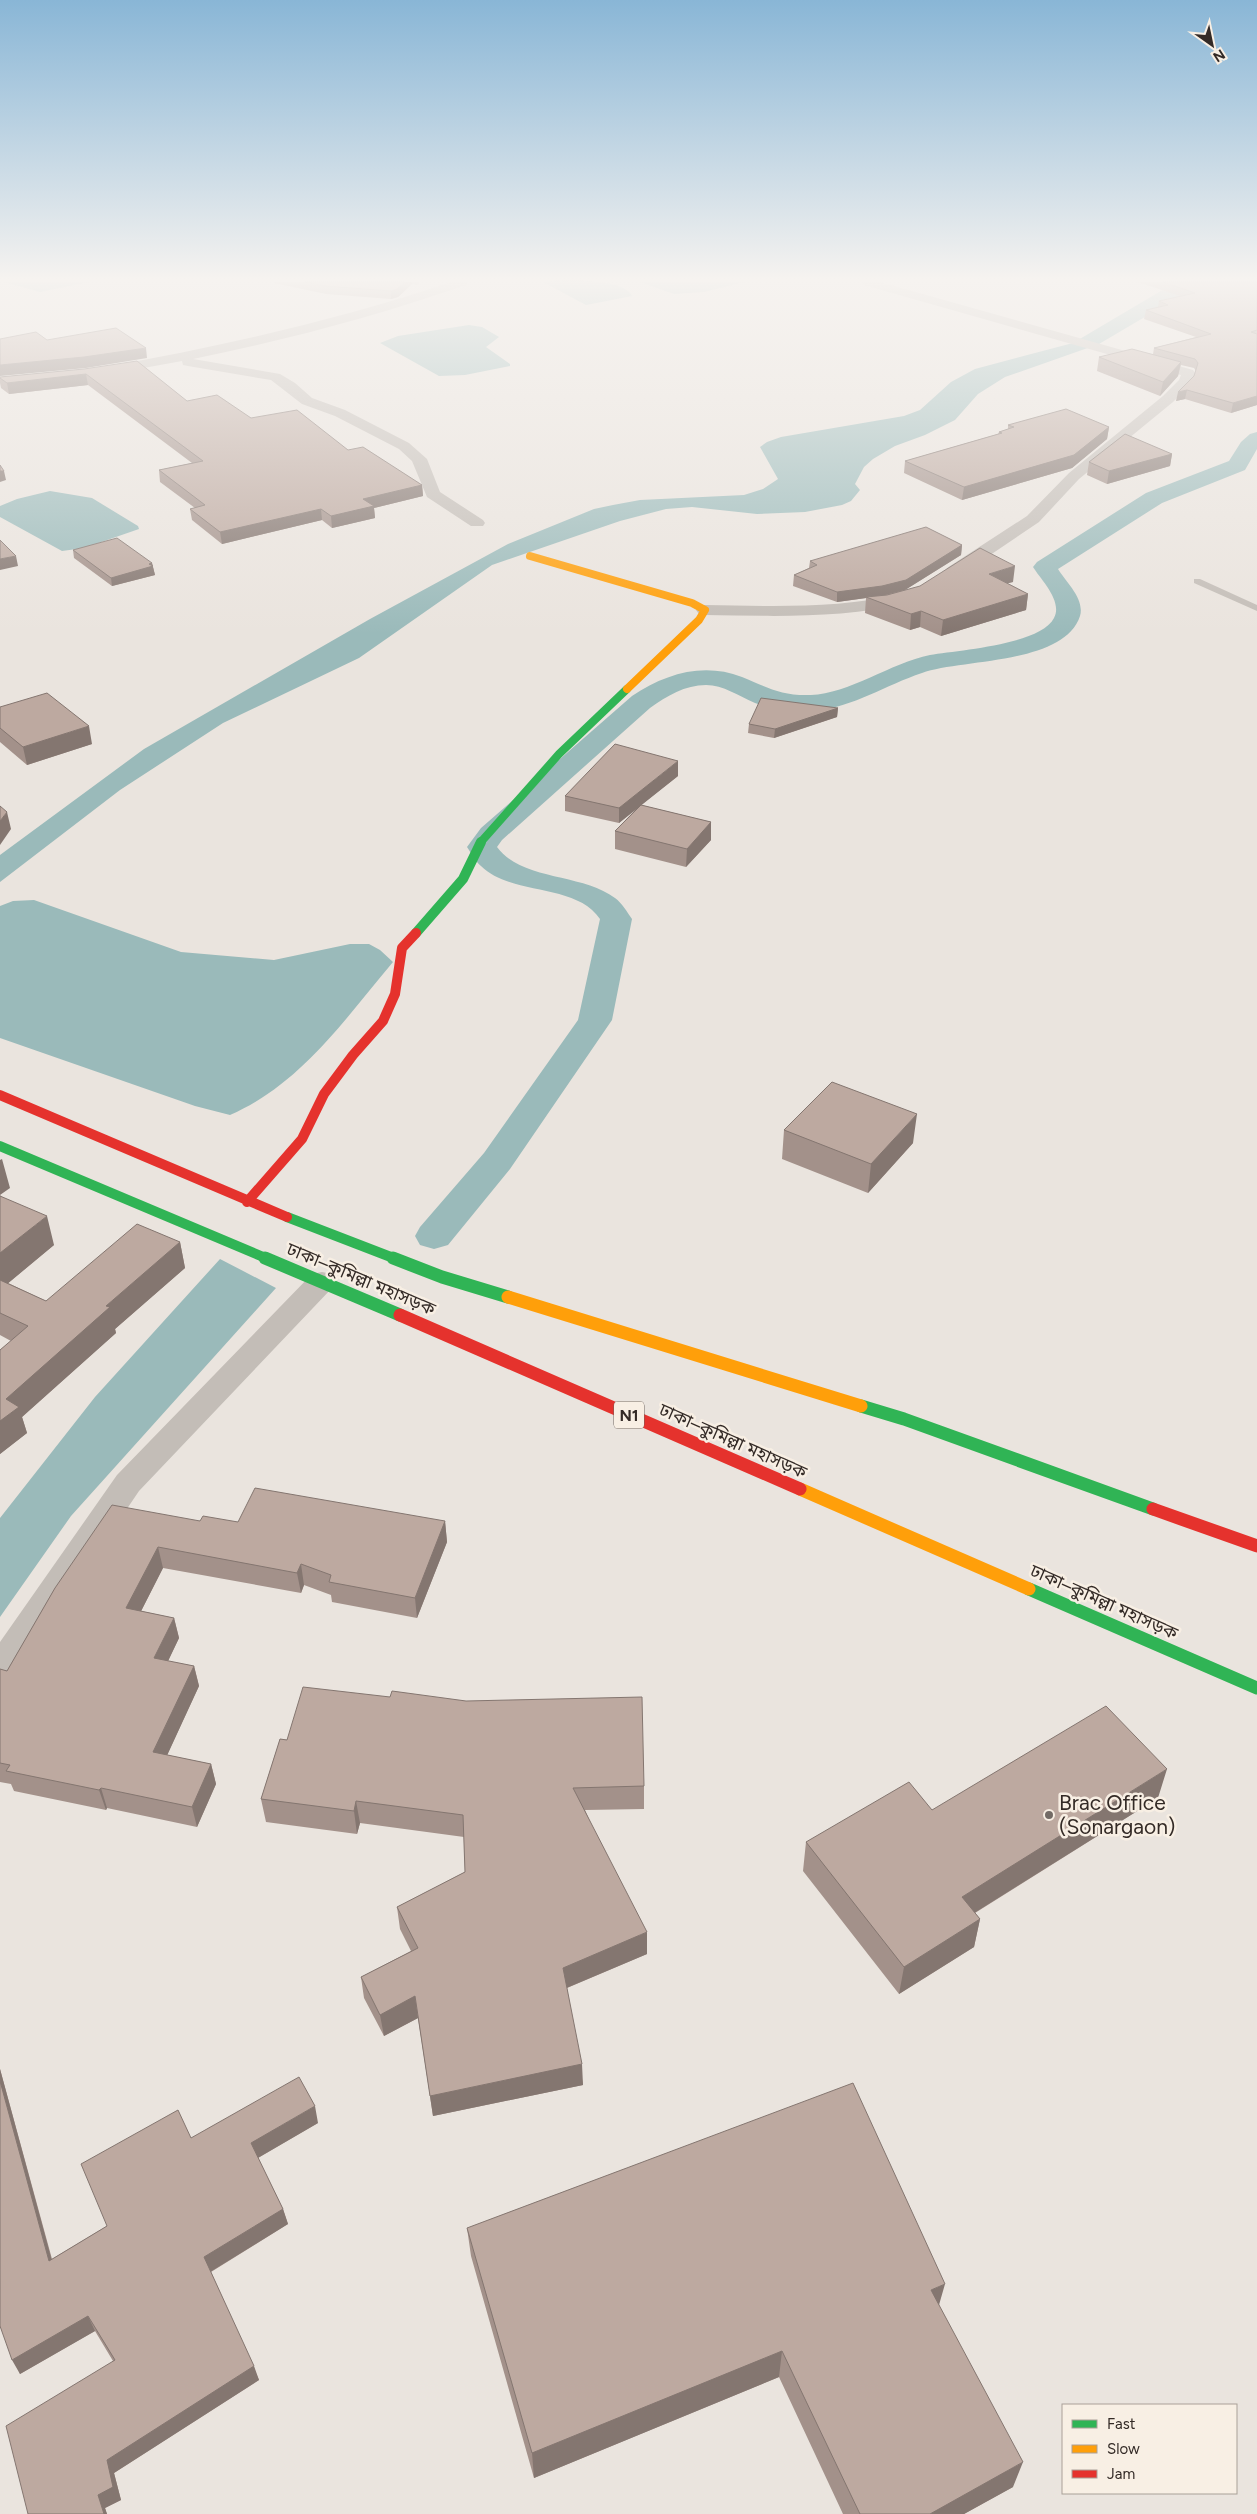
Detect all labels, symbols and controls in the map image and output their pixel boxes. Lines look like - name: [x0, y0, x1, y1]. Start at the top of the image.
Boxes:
- north arrow: [1187, 20, 1237, 70]
- text: N: [1210, 45, 1228, 66]
- street label: ঢাকা–কুমিল্লা মহাসড়ক: [282, 1237, 439, 1320]
- street label: ঢাকা–কুমিল্লা মহাসড়ক: [655, 1398, 811, 1484]
- road number: N1: [614, 1402, 644, 1428]
- street label: ঢাকা–কুমিল্লা মহাসড়ক: [1026, 1559, 1182, 1645]
- place label: Brac Office (Sonargaon): [1059, 1790, 1175, 1839]
- marker: Brac Office (Sonargaon): [1043, 1809, 1055, 1821]
- legend: [1062, 2404, 1237, 2494]
- text: Fast: [1107, 2415, 1136, 2433]
- text: Slow: [1107, 2440, 1140, 2458]
- text: Jam: [1107, 2465, 1135, 2483]

